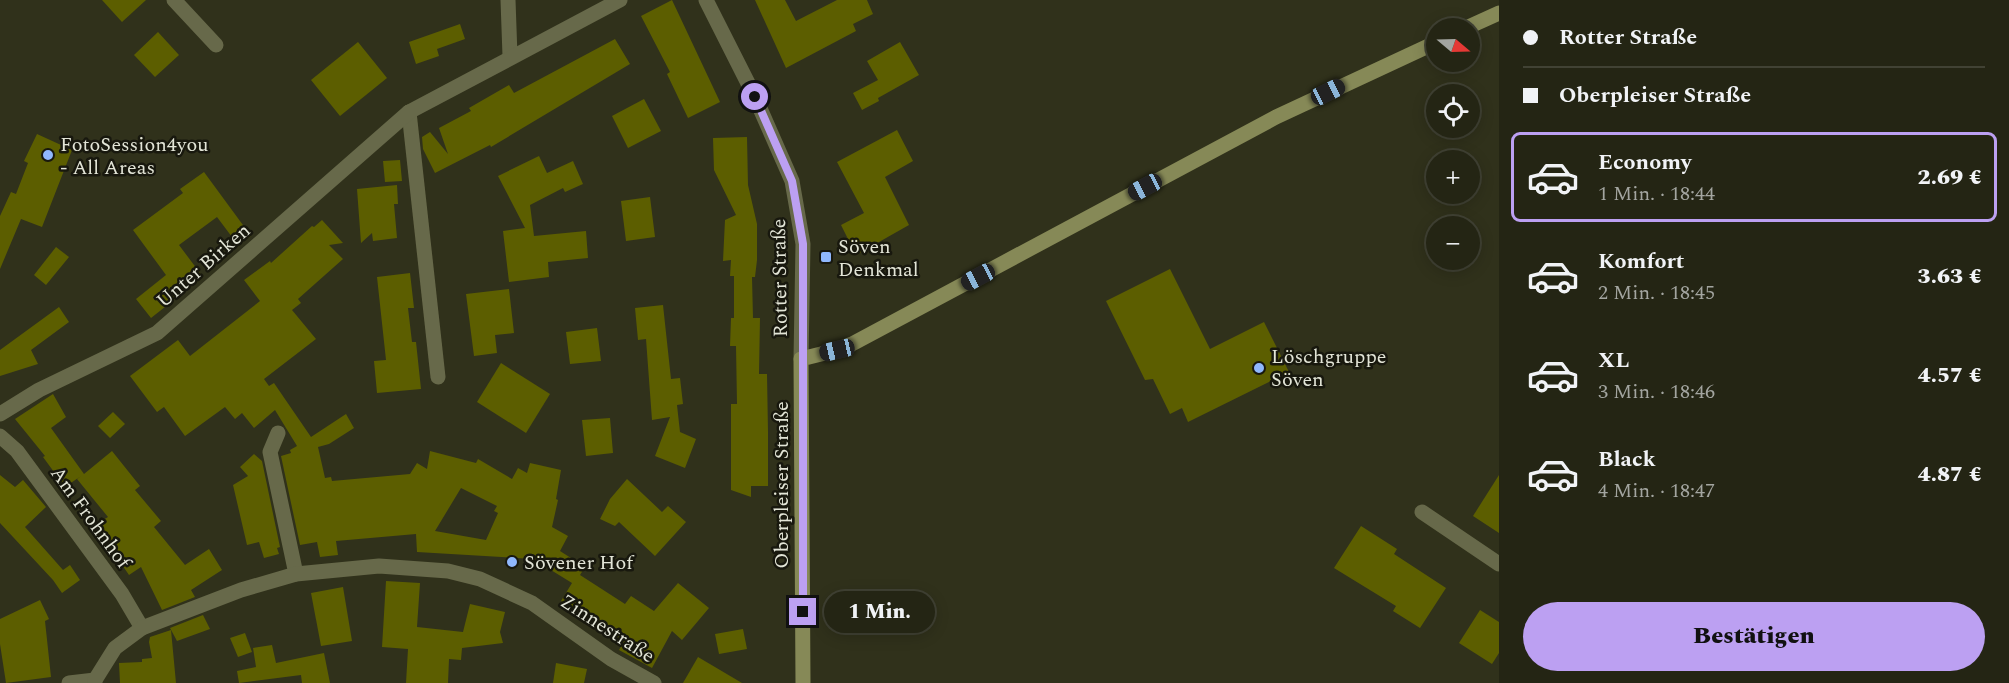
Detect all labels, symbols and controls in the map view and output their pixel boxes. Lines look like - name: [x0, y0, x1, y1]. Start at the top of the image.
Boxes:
- north arrow: [1426, 18, 1480, 72]
- map controls: [1426, 18, 1480, 270]
- text: Rotter Straße: [1559, 21, 1697, 54]
- car: [1308, 76, 1348, 108]
- text: Oberpleiser Straße: [1559, 79, 1751, 112]
- route start: [741, 83, 768, 110]
- button: locate: [1426, 84, 1480, 138]
- place label: FotoSession4you - All Areas: [60, 130, 208, 183]
- text: Economy: [1598, 146, 1691, 179]
- marker: FotoSession4you - All Areas: [41, 148, 55, 162]
- button: +: [1426, 150, 1480, 204]
- icon: car: [1526, 150, 1580, 204]
- text: 2.69 €: [1918, 161, 1982, 194]
- car: [1125, 171, 1165, 203]
- text: 1 Min. · 18:44: [1598, 179, 1715, 209]
- street label: Unter Birken: [150, 216, 257, 315]
- button: −: [1426, 216, 1480, 270]
- street label: Rotter Straße: [764, 218, 796, 338]
- place label: Söven Denkmal: [838, 232, 919, 285]
- text: Komfort: [1598, 245, 1684, 278]
- icon: car: [1526, 249, 1580, 303]
- marker: Söven Denkmal: [819, 250, 833, 264]
- text: 3.63 €: [1918, 260, 1982, 293]
- car: [958, 261, 998, 293]
- text: 2 Min. · 18:45: [1598, 278, 1715, 308]
- car: [817, 337, 857, 363]
- place label: Löschgruppe Söven: [1271, 342, 1387, 395]
- text: XL: [1598, 344, 1629, 377]
- icon: car: [1526, 348, 1580, 402]
- text: 4.57 €: [1918, 359, 1982, 392]
- marker: Löschgruppe Söven: [1252, 361, 1266, 375]
- text: 3 Min. · 18:46: [1598, 377, 1715, 407]
- street label: Oberpleiser Straße: [767, 401, 797, 569]
- text: Black: [1598, 443, 1656, 476]
- icon: car: [1526, 447, 1580, 501]
- text: 4.87 €: [1918, 458, 1982, 491]
- street label: Am Frohnhof: [43, 460, 139, 577]
- text: 4 Min. · 18:47: [1598, 476, 1715, 506]
- place label: Sövener Hof: [524, 548, 635, 578]
- marker: Sövener Hof: [505, 555, 519, 569]
- street label: Zinnestraße: [554, 587, 661, 671]
- callout: 1 Min.: [824, 591, 935, 633]
- text: 1 Min.: [848, 597, 911, 627]
- route end: [789, 598, 816, 625]
- button: Bestätigen: [1523, 602, 1985, 671]

